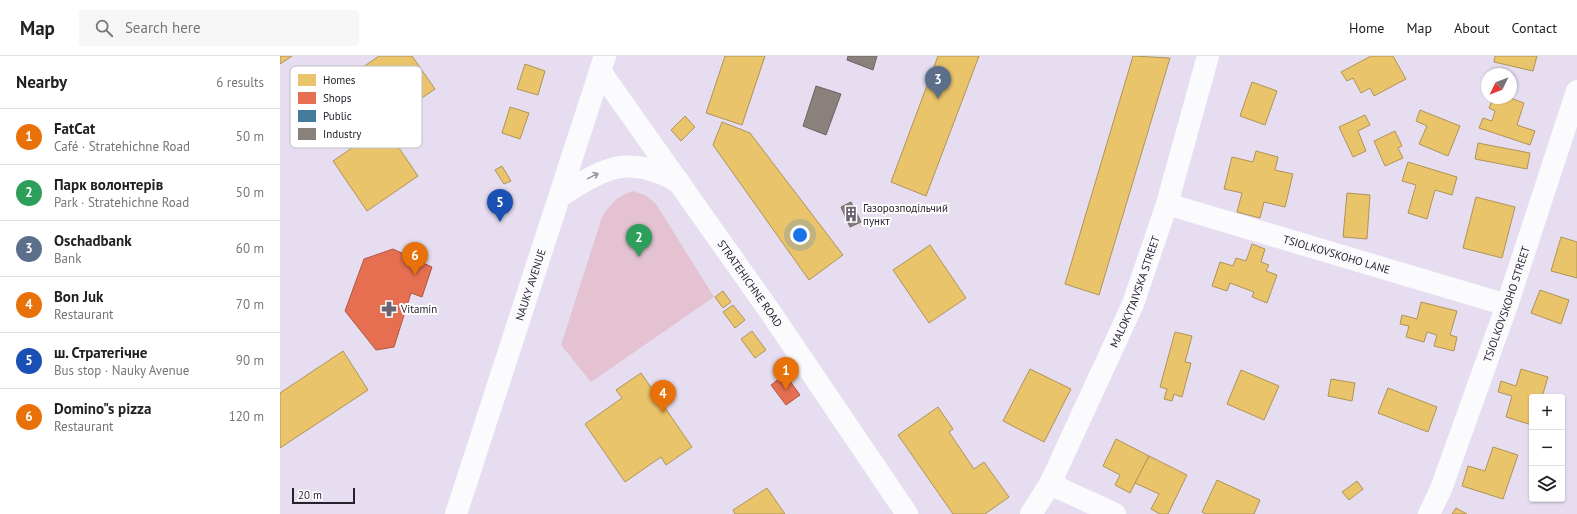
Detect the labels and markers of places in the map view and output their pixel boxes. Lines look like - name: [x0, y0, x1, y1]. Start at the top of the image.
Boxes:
- pin: 3: [925, 66, 951, 99]
- pin: 5: [487, 189, 513, 222]
- place label: Газорозподільчий пункт: [863, 201, 948, 228]
- building icon: Газорозподільчий пункт: [842, 205, 860, 223]
- pin: 2: [626, 224, 652, 257]
- pin: 6: [402, 242, 428, 275]
- pharmacy icon: Vitamin: [380, 300, 398, 318]
- place label: Vitamin: [400, 302, 437, 316]
- pin: 1: [773, 357, 799, 390]
- pin: 4: [650, 380, 676, 413]

